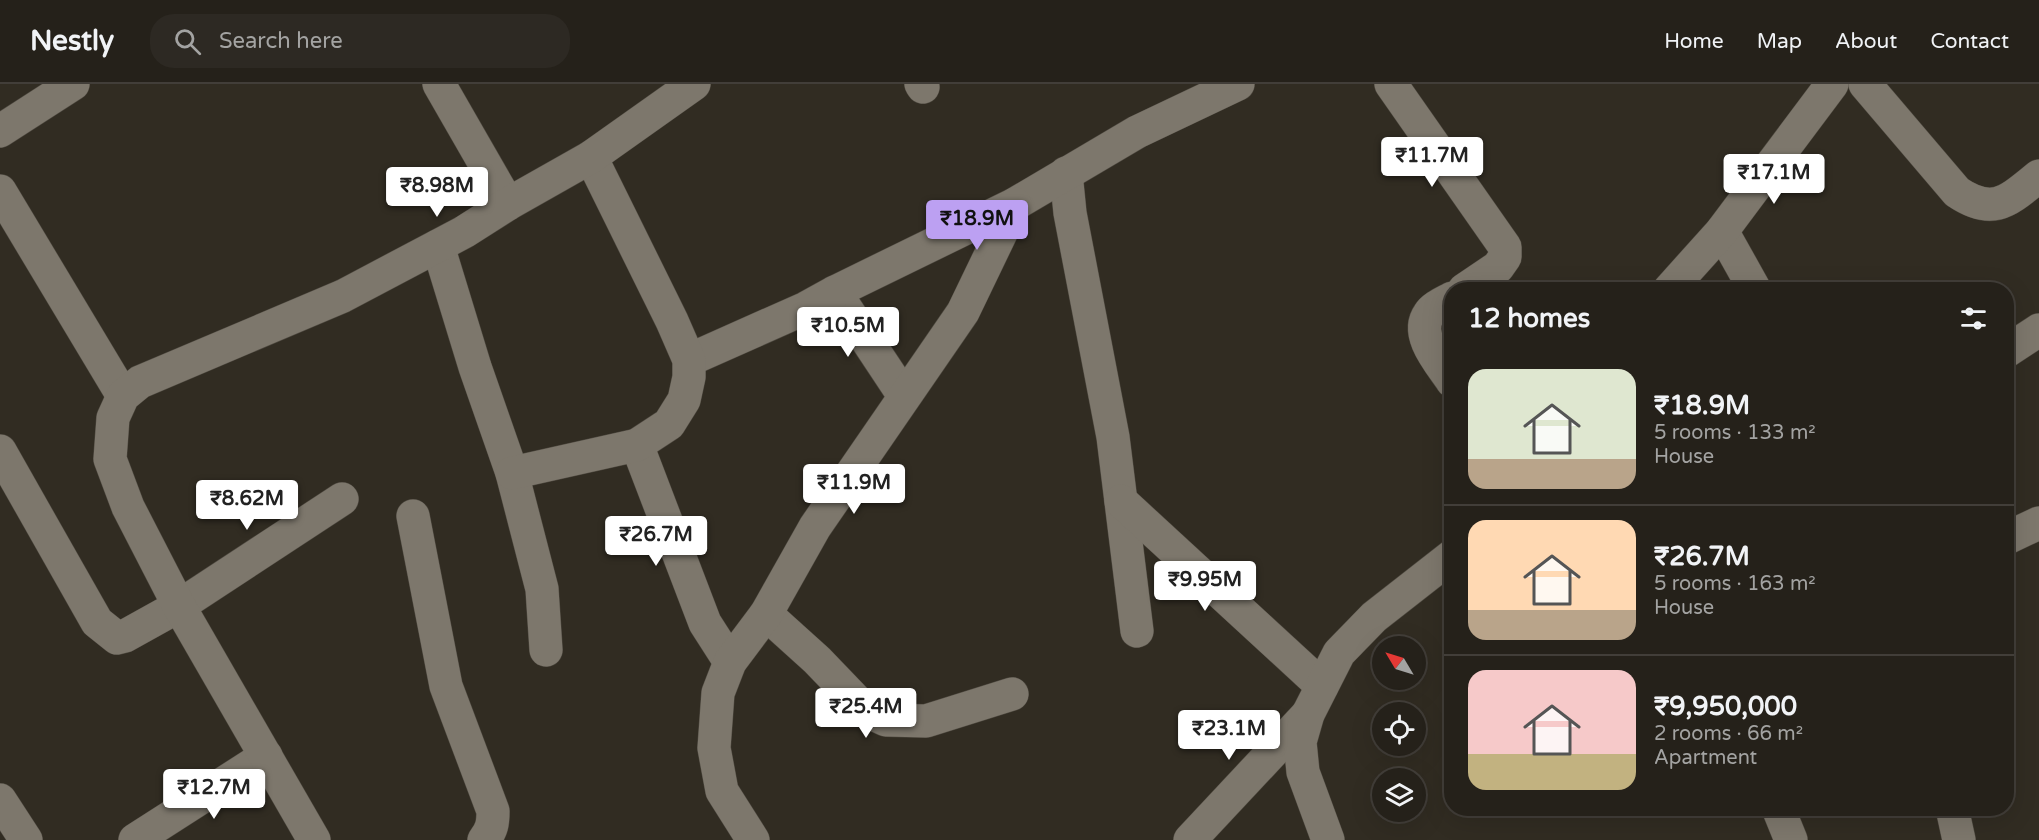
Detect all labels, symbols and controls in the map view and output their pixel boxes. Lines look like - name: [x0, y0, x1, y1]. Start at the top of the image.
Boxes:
- search box: [150, 14, 570, 68]
- text: Nestly: [30, 24, 114, 58]
- icon: search: [171, 25, 204, 58]
- text: Search here: [219, 28, 343, 54]
- text: Home: [1664, 29, 1724, 54]
- text: Map: [1757, 29, 1802, 54]
- text: About: [1835, 29, 1897, 54]
- text: Contact: [1930, 29, 2009, 54]
- pin: ₹11.7M: [1383, 137, 1481, 188]
- text: ₹11.7M: [1395, 144, 1469, 168]
- pin: ₹17.1M: [1725, 154, 1823, 205]
- text: ₹17.1M: [1738, 161, 1810, 185]
- pin: ₹8.98M: [388, 167, 486, 218]
- text: ₹8.98M: [400, 174, 474, 198]
- pin: ₹18.9M: [928, 200, 1026, 251]
- text: ₹18.9M: [940, 207, 1014, 231]
- icon: filters: [1957, 302, 1990, 335]
- text: 12 homes: [1468, 303, 1590, 334]
- pin: ₹10.5M: [799, 307, 897, 358]
- text: ₹10.5M: [811, 314, 885, 338]
- text: ₹18.9M: [1654, 390, 1750, 421]
- icon: home: [1516, 393, 1588, 465]
- text: 5 rooms · 133 m²: [1654, 421, 1816, 445]
- text: House: [1654, 445, 1714, 469]
- pin: ₹11.9M: [805, 464, 903, 515]
- text: ₹11.9M: [817, 471, 891, 495]
- pin: ₹8.62M: [198, 480, 296, 531]
- text: ₹8.62M: [210, 487, 284, 511]
- pin: ₹26.7M: [607, 516, 705, 567]
- text: ₹26.7M: [619, 523, 693, 547]
- text: ₹26.7M: [1654, 541, 1750, 572]
- icon: home: [1516, 544, 1588, 616]
- pin: ₹9.95M: [1156, 561, 1254, 612]
- text: ₹9.95M: [1168, 568, 1242, 592]
- text: 5 rooms · 163 m²: [1654, 572, 1816, 596]
- text: House: [1654, 596, 1714, 620]
- north arrow: [1372, 636, 1426, 690]
- map controls: [1372, 636, 1426, 822]
- pin: ₹25.4M: [817, 688, 915, 739]
- text: ₹9,950,000: [1654, 691, 1797, 722]
- icon: home: [1516, 694, 1588, 766]
- text: ₹25.4M: [829, 695, 903, 719]
- button: locate: [1372, 702, 1426, 756]
- pin: ₹23.1M: [1180, 710, 1278, 761]
- text: ₹23.1M: [1192, 717, 1266, 741]
- text: 2 rooms · 66 m²: [1654, 722, 1803, 746]
- text: Apartment: [1654, 746, 1757, 770]
- button: layers: [1372, 768, 1426, 822]
- pin: ₹12.7M: [165, 769, 263, 820]
- text: ₹12.7M: [177, 776, 251, 800]

